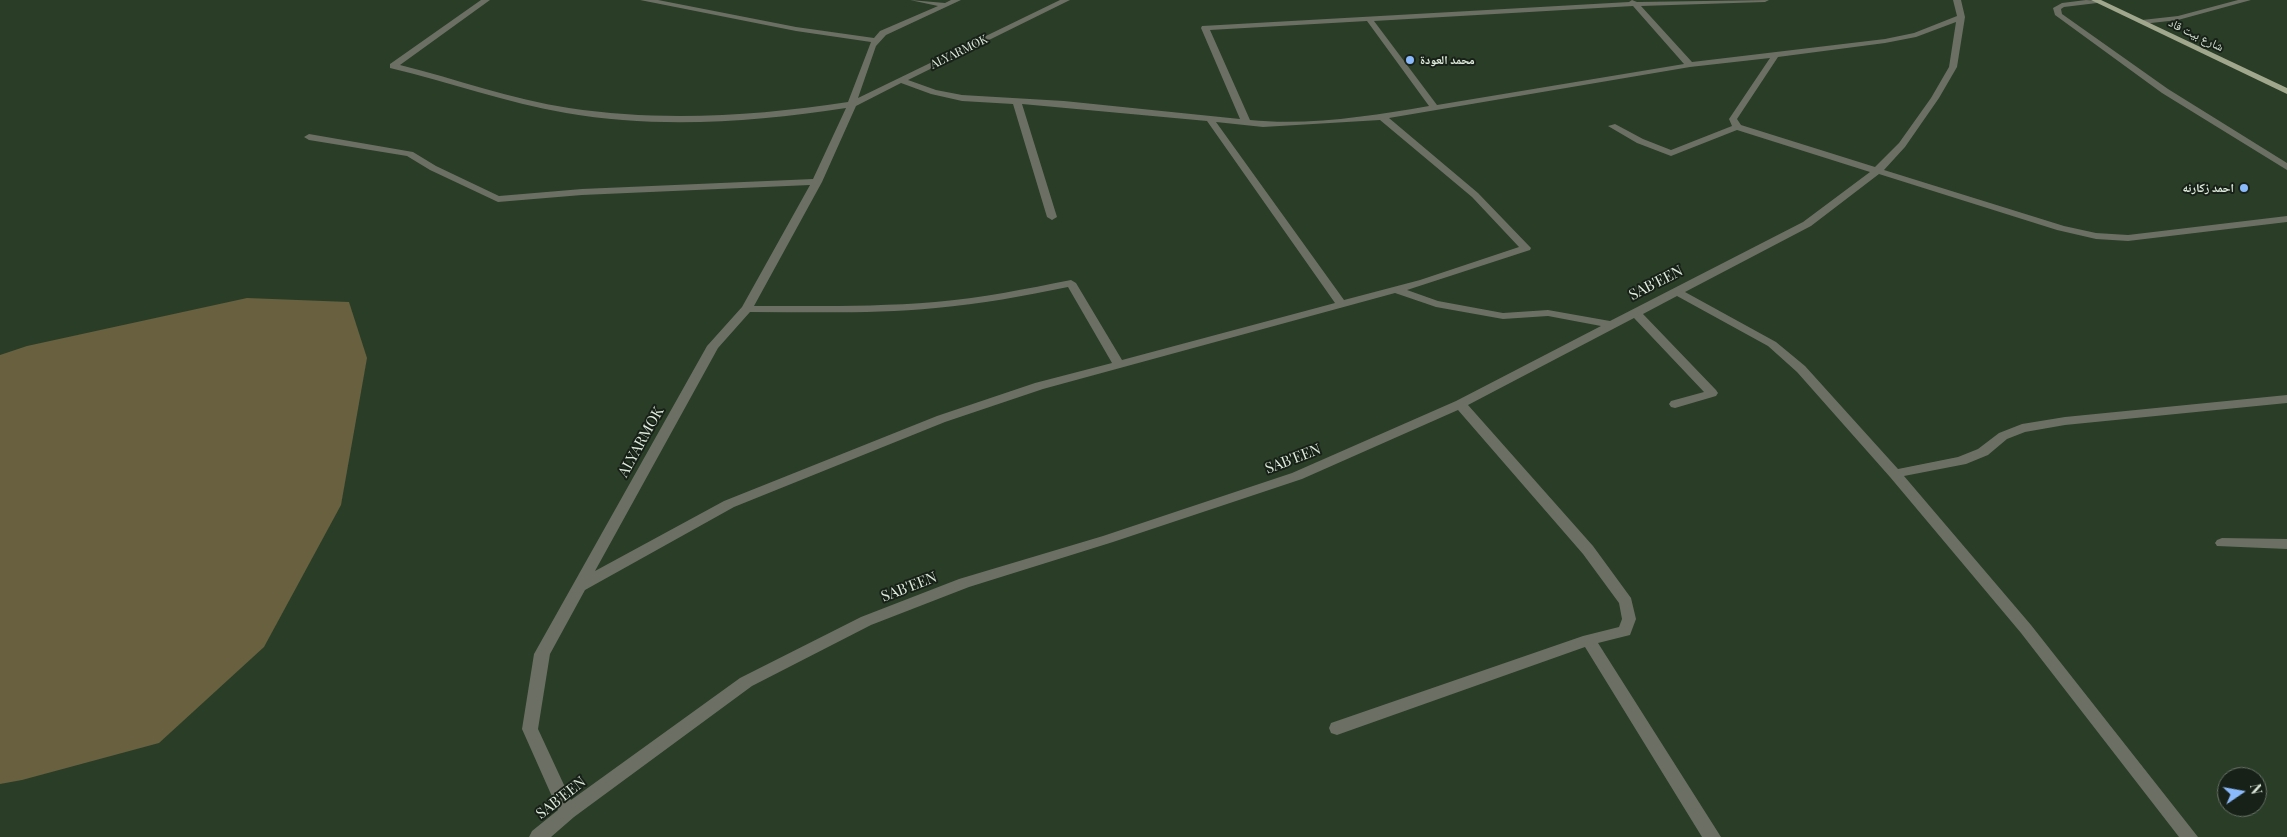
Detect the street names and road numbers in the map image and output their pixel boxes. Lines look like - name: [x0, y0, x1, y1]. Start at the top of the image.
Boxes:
- street label: شارع بيت قاد: [2166, 16, 2226, 54]
- street label: ALYARMOK: [928, 32, 990, 72]
- street label: SAB'EEN: [1626, 262, 1686, 304]
- street label: ALYARMOK: [614, 404, 668, 480]
- street label: SAB'EEN: [1263, 440, 1323, 478]
- street label: SAB'EEN: [879, 568, 939, 606]
- street label: SAB'EEN: [533, 773, 589, 823]

